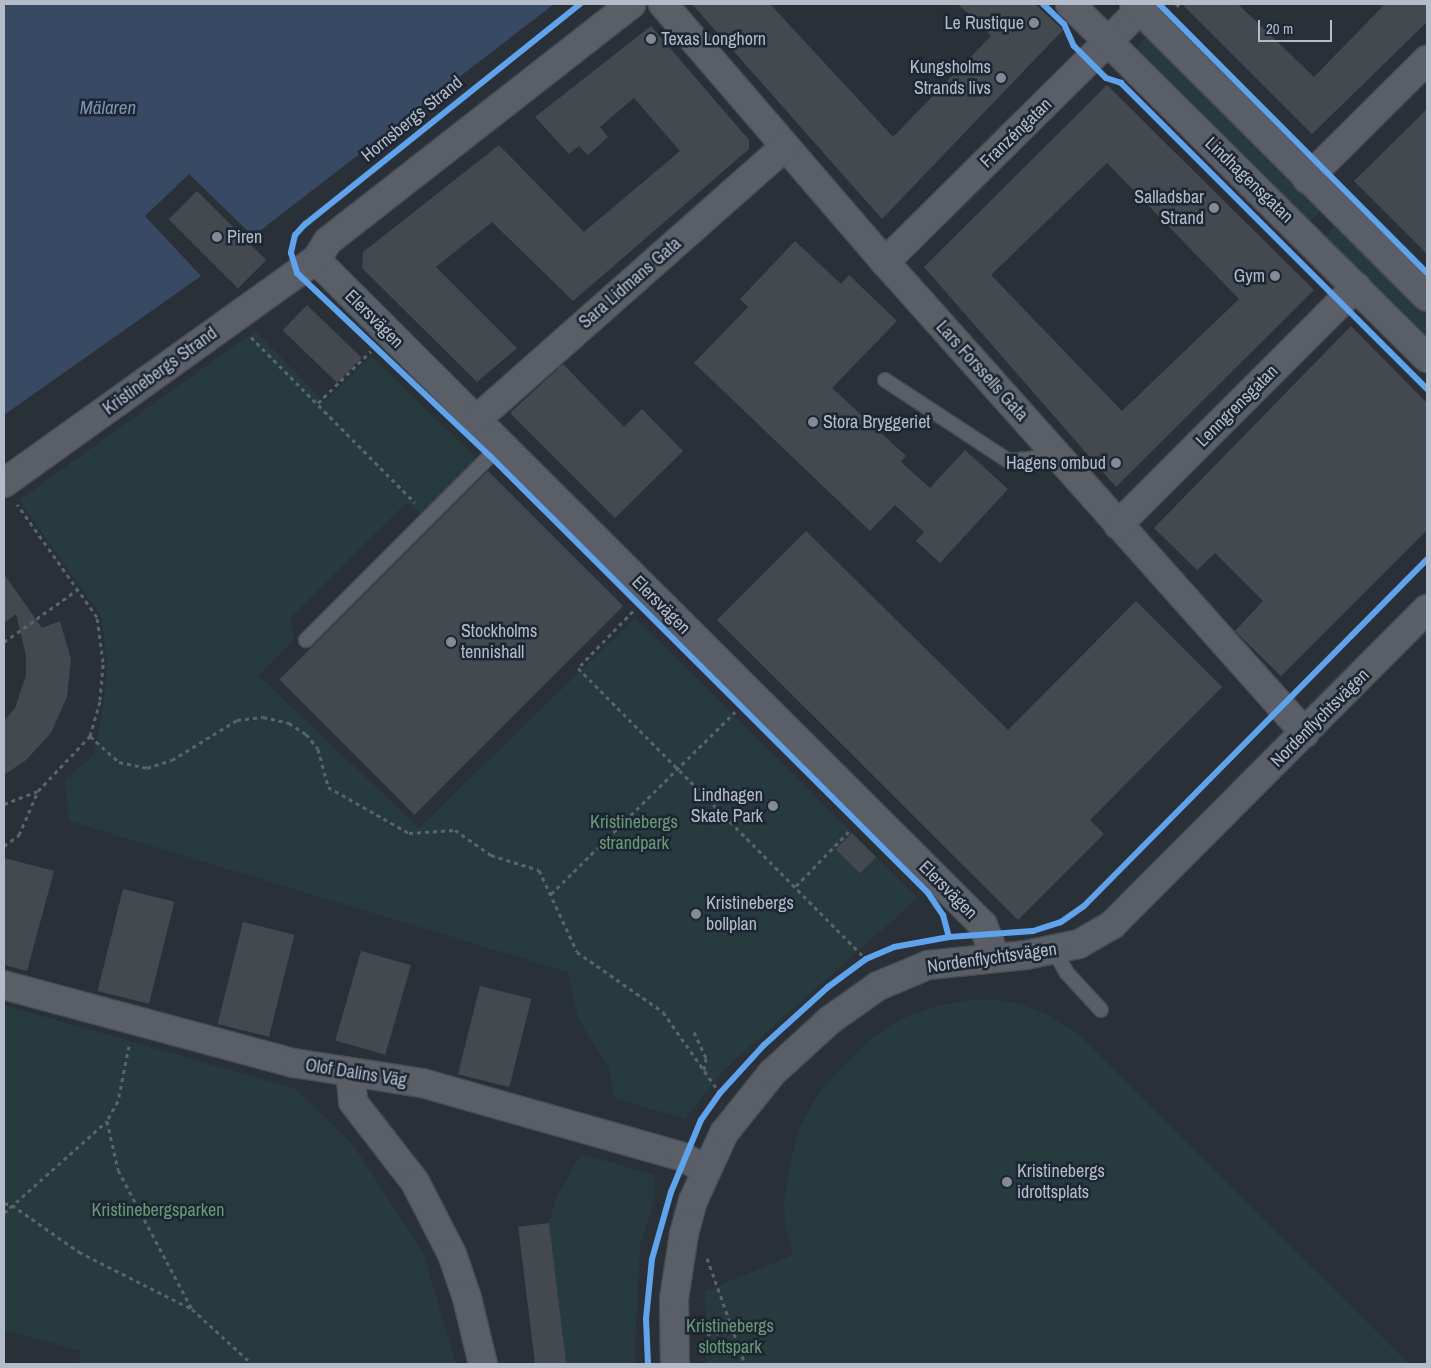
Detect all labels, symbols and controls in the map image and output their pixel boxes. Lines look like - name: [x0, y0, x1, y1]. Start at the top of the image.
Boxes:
- scale bar: [1261, 10, 1335, 42]
- place label: Le Rustique: [944, 12, 1024, 34]
- marker: Le Rustique: [1028, 17, 1040, 29]
- text: 20 m: [1266, 18, 1293, 39]
- place label: Texas Longhorn: [661, 28, 766, 50]
- marker: Texas Longhorn: [645, 33, 657, 45]
- place label: Kungsholms Strands livs: [910, 57, 991, 100]
- street label: Hornsbergs Strand: [357, 72, 467, 166]
- marker: Kungsholms Strands livs: [995, 72, 1007, 84]
- street label: Franzéngatan: [976, 94, 1056, 172]
- water label: Mälaren: [80, 97, 136, 119]
- street label: Lindhagensgatan: [1200, 133, 1298, 227]
- place label: Salladsbar Strand: [1134, 187, 1204, 230]
- marker: Salladsbar Strand: [1208, 202, 1220, 214]
- place label: Piren: [227, 226, 262, 248]
- marker: Piren: [211, 231, 223, 243]
- street label: Sara Lidmans Gata: [575, 233, 685, 333]
- place label: Gym: [1234, 265, 1265, 287]
- marker: Gym: [1269, 270, 1281, 282]
- street label: Elersvägen: [340, 285, 408, 353]
- street label: Lars Forssells Gata: [931, 316, 1033, 426]
- street label: Kristinebergs Strand: [99, 322, 221, 420]
- street label: Lenngrensgatan: [1192, 361, 1282, 451]
- place label: Stora Bryggeriet: [823, 411, 930, 433]
- marker: Stora Bryggeriet: [807, 416, 819, 428]
- place label: Hagens ombud: [1006, 452, 1106, 474]
- marker: Hagens ombud: [1110, 457, 1122, 469]
- street label: Elersvägen: [627, 571, 695, 639]
- place label: Stockholms tennishall: [461, 621, 537, 664]
- marker: Stockholms tennishall: [445, 636, 457, 648]
- street label: Nordenflychtsvägen: [1266, 664, 1374, 772]
- place label: Lindhagen Skate Park: [691, 785, 763, 828]
- marker: Lindhagen Skate Park: [767, 800, 779, 812]
- park label: Kristinebergs strandpark: [590, 812, 678, 854]
- street label: Elersvägen: [914, 856, 982, 924]
- place label: Kristinebergs bollplan: [706, 893, 794, 936]
- marker: Kristinebergs bollplan: [690, 908, 702, 920]
- street label: Nordenflychtsvägen: [926, 938, 1058, 978]
- street label: Olof Dalins Väg: [304, 1054, 408, 1092]
- place label: Kristinebergs idrottsplats: [1017, 1161, 1105, 1204]
- marker: Kristinebergs idrottsplats: [1001, 1176, 1013, 1188]
- park label: Kristinebergsparken: [92, 1199, 224, 1221]
- park label: Kristinebergs slottspark: [686, 1316, 774, 1358]

